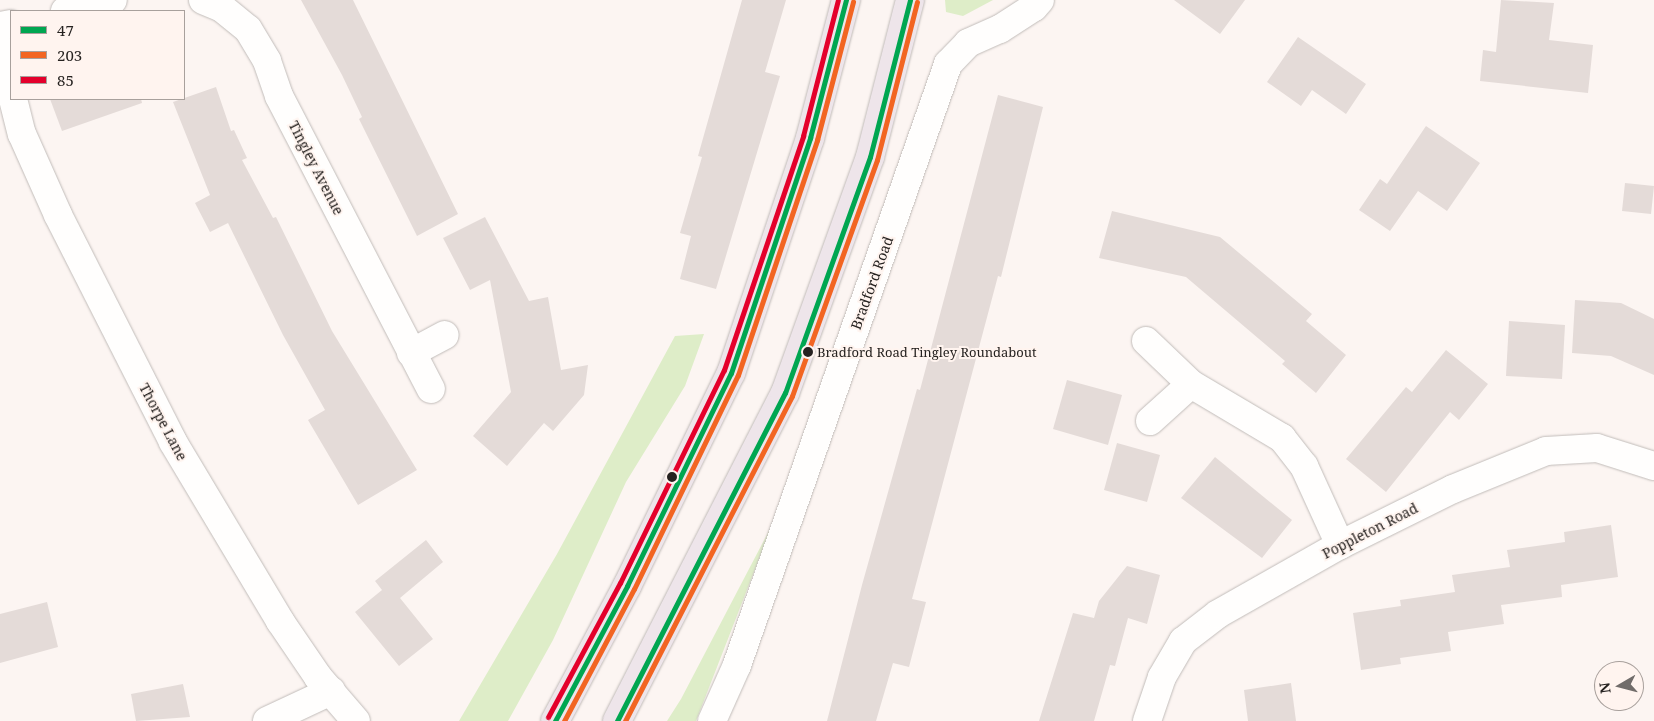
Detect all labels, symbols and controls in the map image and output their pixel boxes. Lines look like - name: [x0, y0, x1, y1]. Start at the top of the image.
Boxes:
- legend: [10, 10, 185, 100]
- text: 47: [57, 20, 74, 40]
- text: 203: [57, 45, 82, 65]
- text: 85: [57, 70, 74, 90]
- street label: Tingley Avenue: [285, 118, 347, 218]
- street label: Bradford Road: [847, 234, 897, 332]
- place label: Bradford Road Tingley Roundabout: [817, 344, 1037, 360]
- marker: Bradford Road Tingley Roundabout: [803, 347, 813, 357]
- street label: Thorpe Lane: [136, 381, 190, 463]
- unlabelled marker: [667, 472, 677, 482]
- street label: Poppleton Road: [1319, 500, 1421, 562]
- north arrow: [1594, 661, 1644, 711]
- text: N: [1594, 681, 1615, 695]

